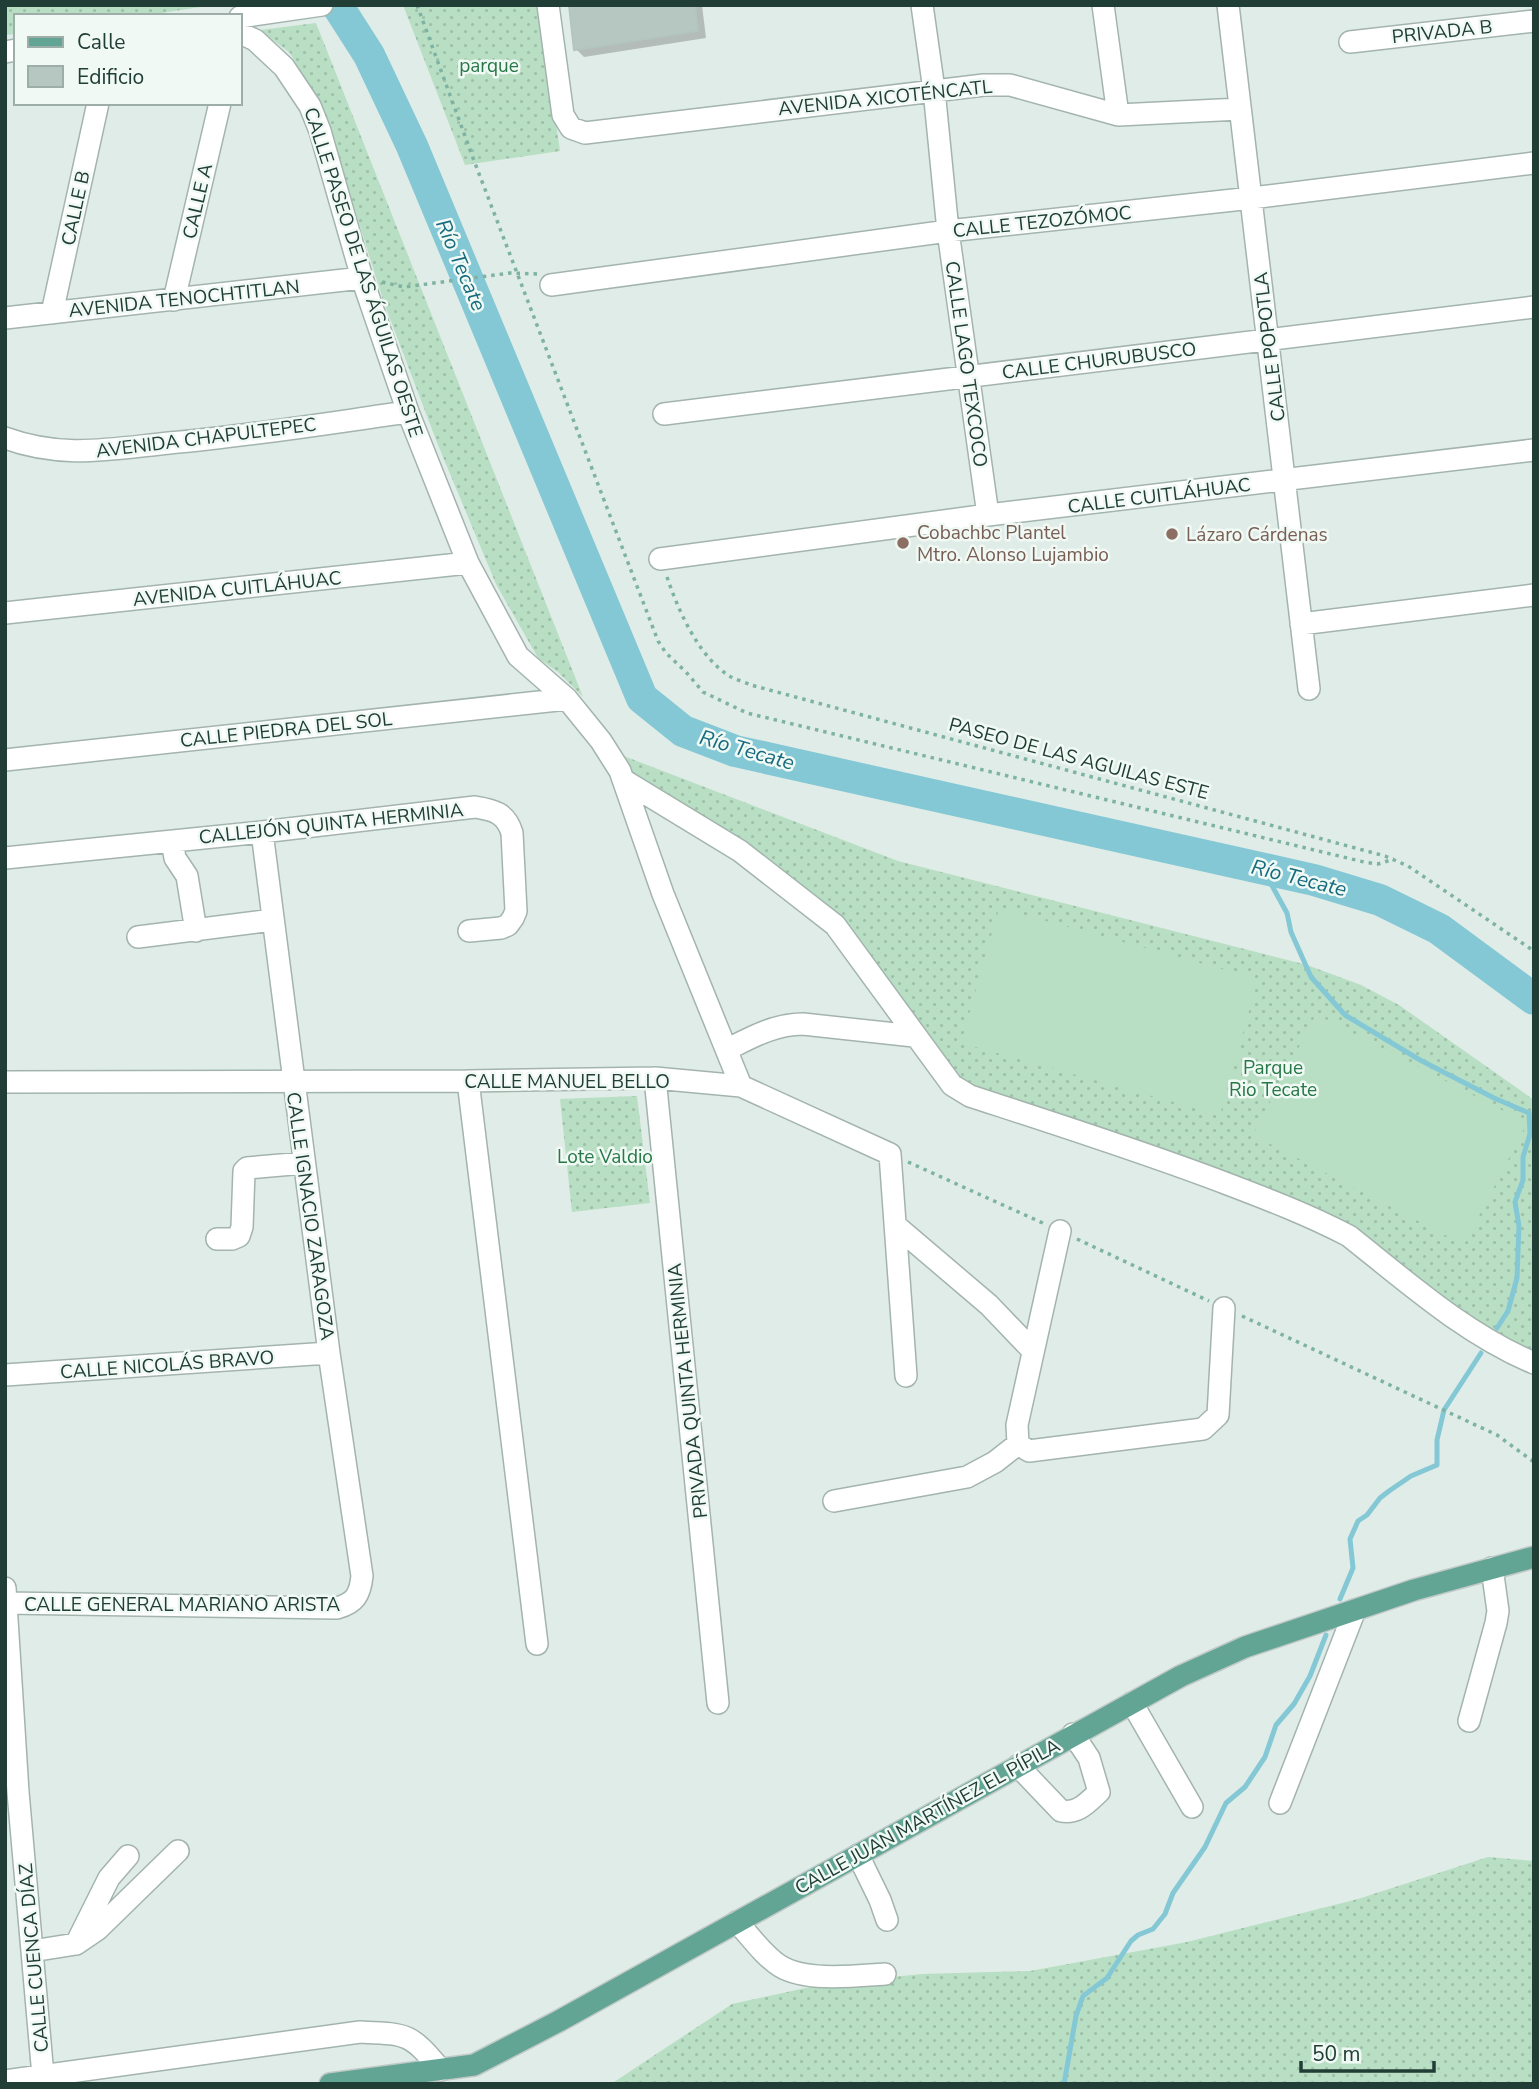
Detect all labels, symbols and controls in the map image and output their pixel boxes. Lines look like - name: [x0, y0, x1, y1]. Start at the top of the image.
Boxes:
- legend: [14, 14, 242, 105]
- street label: PRIVADA B: [1391, 14, 1494, 50]
- text: Calle: [77, 28, 125, 56]
- park label: parque: [459, 53, 519, 79]
- text: Edificio: [77, 63, 144, 91]
- street label: AVENIDA XICOTÉNCATL: [777, 74, 994, 122]
- street label: CALLE PASEO DE LAS ÁGUILAS OESTE: [297, 104, 429, 441]
- street label: CALLE A: [177, 161, 219, 242]
- street label: CALLE B: [55, 168, 97, 248]
- street label: CALLE TEZOZÓMOC: [951, 200, 1133, 244]
- water label: Río Tecate: [429, 215, 493, 315]
- street label: CALLE LAGO TEXCOCO: [939, 259, 993, 469]
- street label: CALLE POPOTLA: [1248, 271, 1292, 423]
- street label: AVENIDA TENOCHTITLAN: [67, 274, 301, 324]
- street label: CALLE CHURUBUSCO: [1000, 336, 1198, 386]
- street label: AVENIDA CHAPULTEPEC: [95, 412, 318, 464]
- street label: CALLE CUITLÁHUAC: [1066, 472, 1252, 520]
- place label: Cobachbc Plantel Mtro. Alonso Lujambio: [917, 520, 1109, 568]
- place label: Lázaro Cárdenas: [1186, 522, 1328, 548]
- marker: Lázaro Cárdenas: [1164, 526, 1180, 542]
- marker: Cobachbc Plantel Mtro. Alonso Lujambio: [895, 535, 911, 551]
- street label: AVENIDA CUITLÁHUAC: [131, 565, 343, 613]
- street label: CALLE PIEDRA DEL SOL: [179, 706, 394, 754]
- street label: PASEO DE LAS AGUILAS ESTE: [946, 712, 1212, 806]
- water label: Río Tecate: [696, 723, 798, 777]
- street label: CALLEJÓN QUINTA HERMINIA: [198, 797, 465, 851]
- water label: Río Tecate: [1248, 853, 1350, 903]
- park label: Parque Rio Tecate: [1229, 1055, 1317, 1103]
- street label: CALLE MANUEL BELLO: [464, 1069, 670, 1095]
- street label: CALLE IGNACIO ZARAGOZA: [280, 1090, 340, 1342]
- park label: Lote Valdio: [557, 1144, 653, 1170]
- street label: PRIVADA QUINTA HERMINIA: [662, 1262, 714, 1520]
- street label: CALLE NICOLÁS BRAVO: [59, 1345, 275, 1385]
- street label: CALLE GENERAL MARIANO ARISTA: [24, 1592, 340, 1618]
- street label: CALLE JUAN MARTÍNEZ EL PÍPILA: [790, 1733, 1065, 1901]
- street label: CALLE CUENCA DÍAZ: [13, 1862, 55, 2054]
- scale bar: [1301, 2030, 1434, 2074]
- text: 50 m: [1312, 2040, 1361, 2068]

